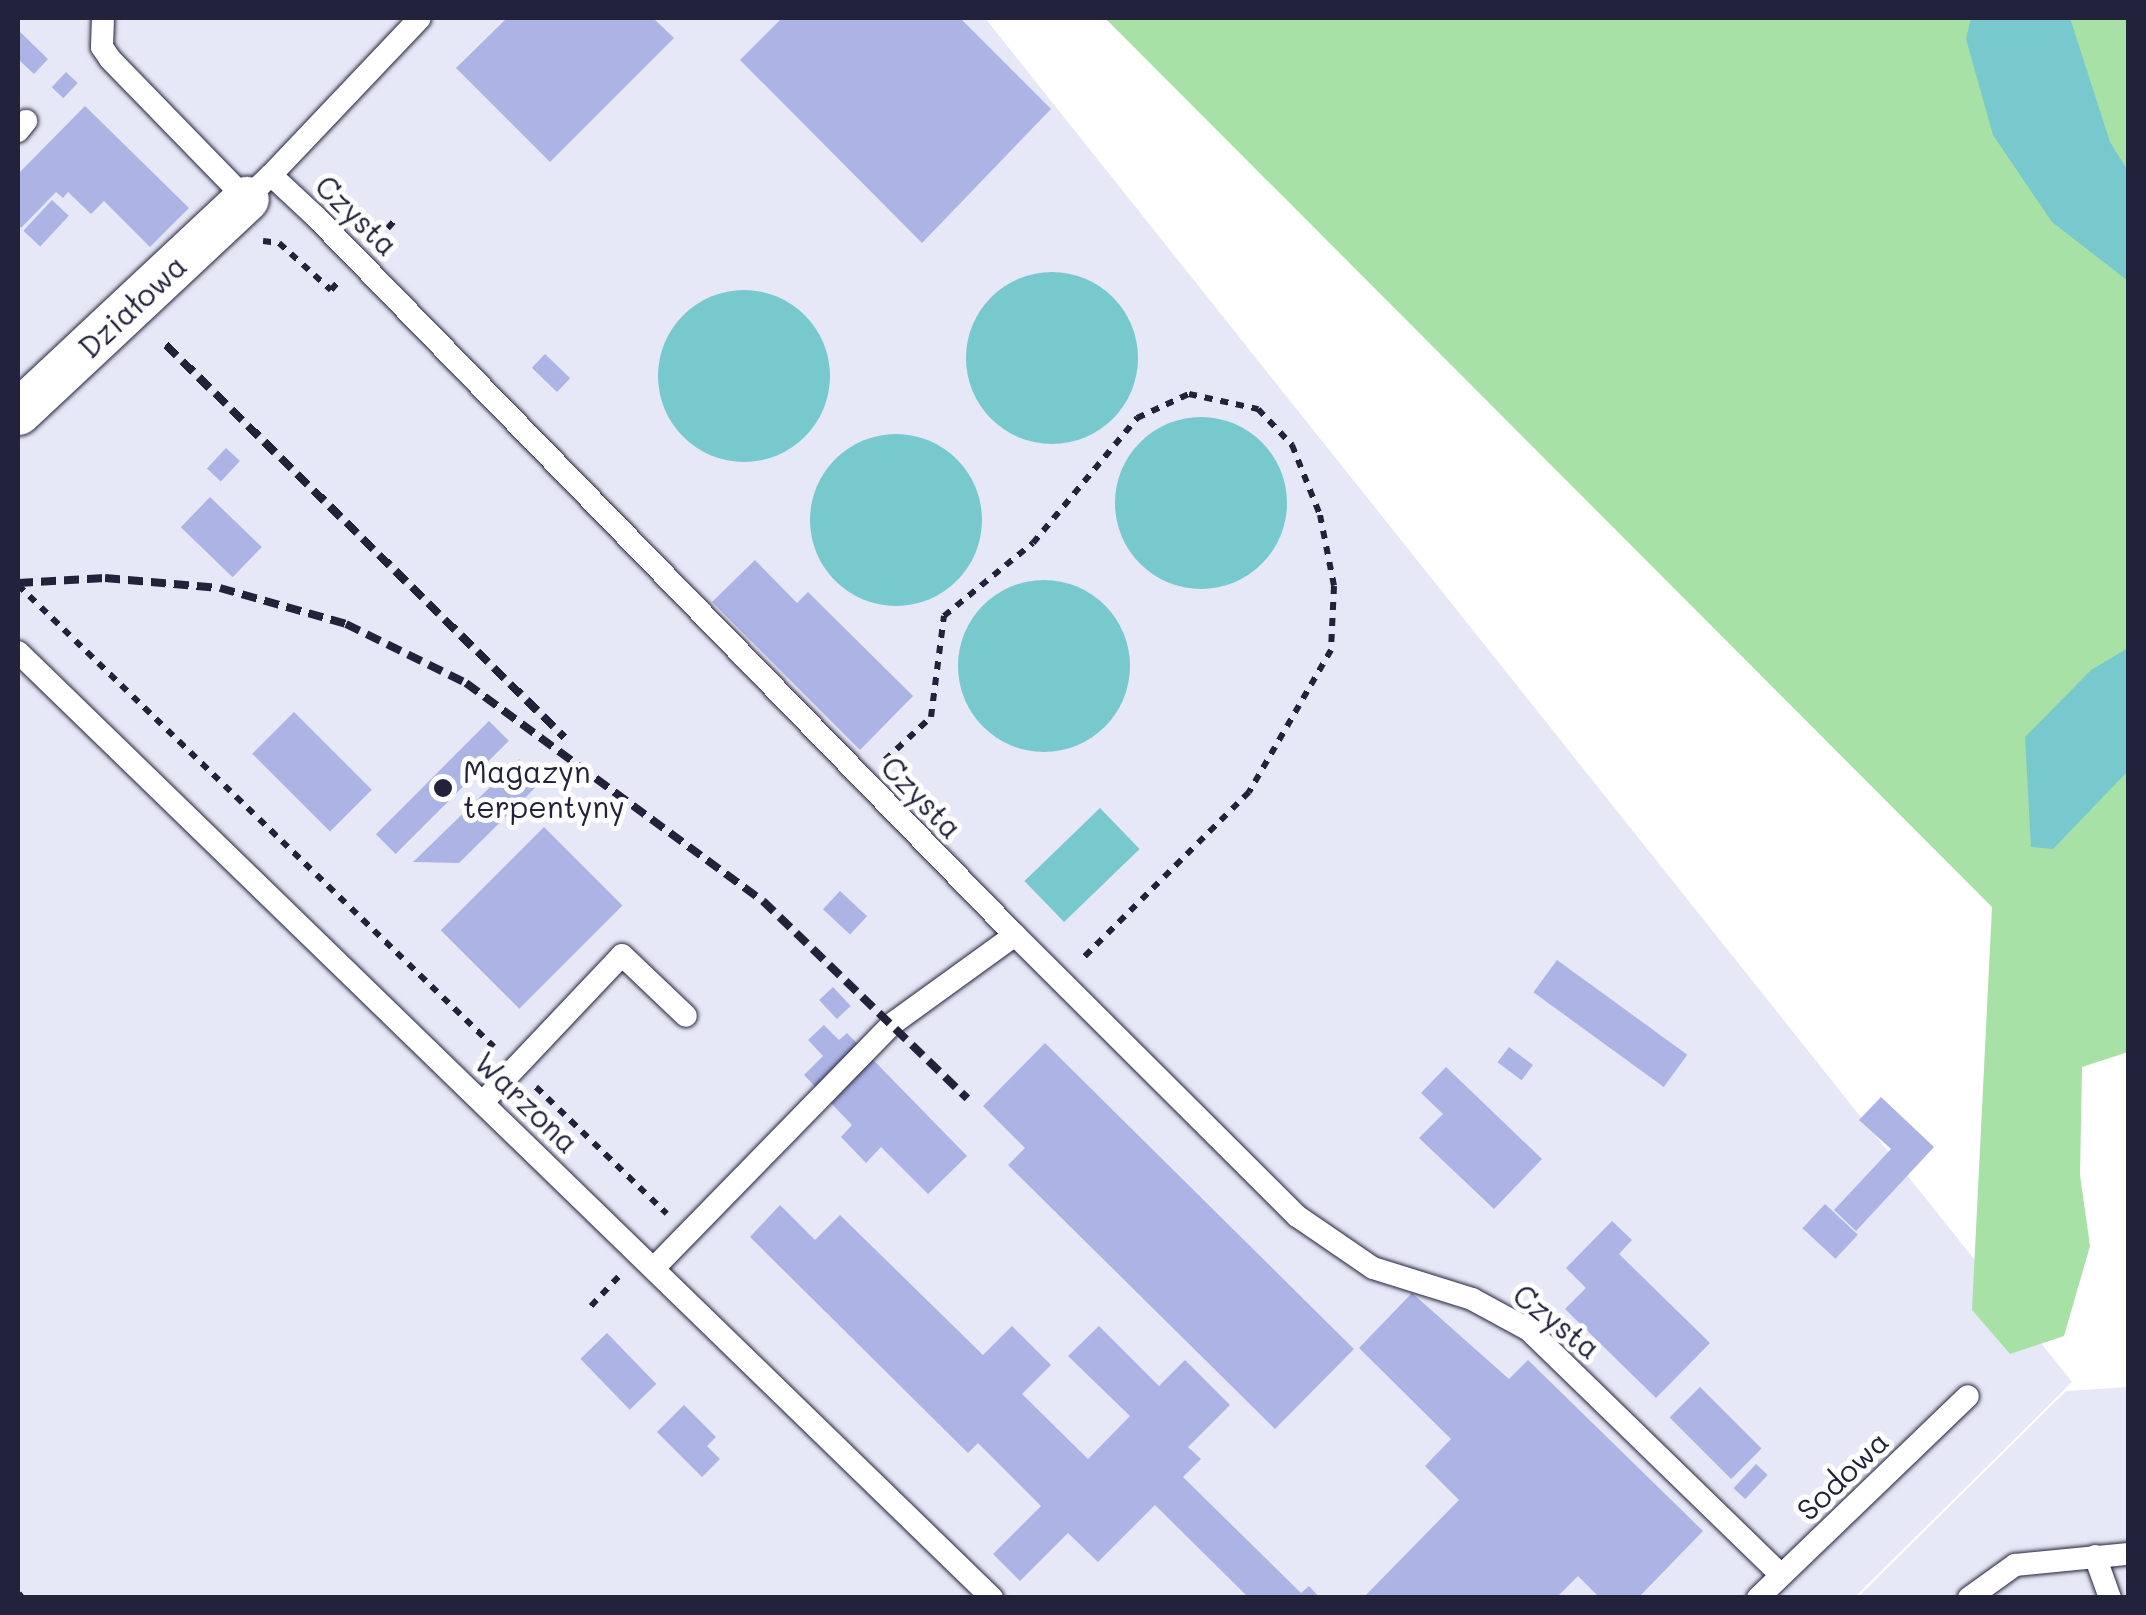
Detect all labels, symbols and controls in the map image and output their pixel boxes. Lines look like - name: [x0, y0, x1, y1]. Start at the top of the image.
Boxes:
- street label: Czysta: [308, 167, 406, 263]
- street label: Działowa: [71, 247, 193, 365]
- street label: Czysta: [874, 748, 970, 846]
- place label: Magazyn terpentyny: [463, 753, 625, 824]
- marker: Magazyn terpentyny: [432, 777, 454, 799]
- street label: Warzona: [468, 1044, 586, 1160]
- street label: Czysta: [1506, 1276, 1608, 1366]
- street label: Sodowa: [1789, 1423, 1895, 1527]

